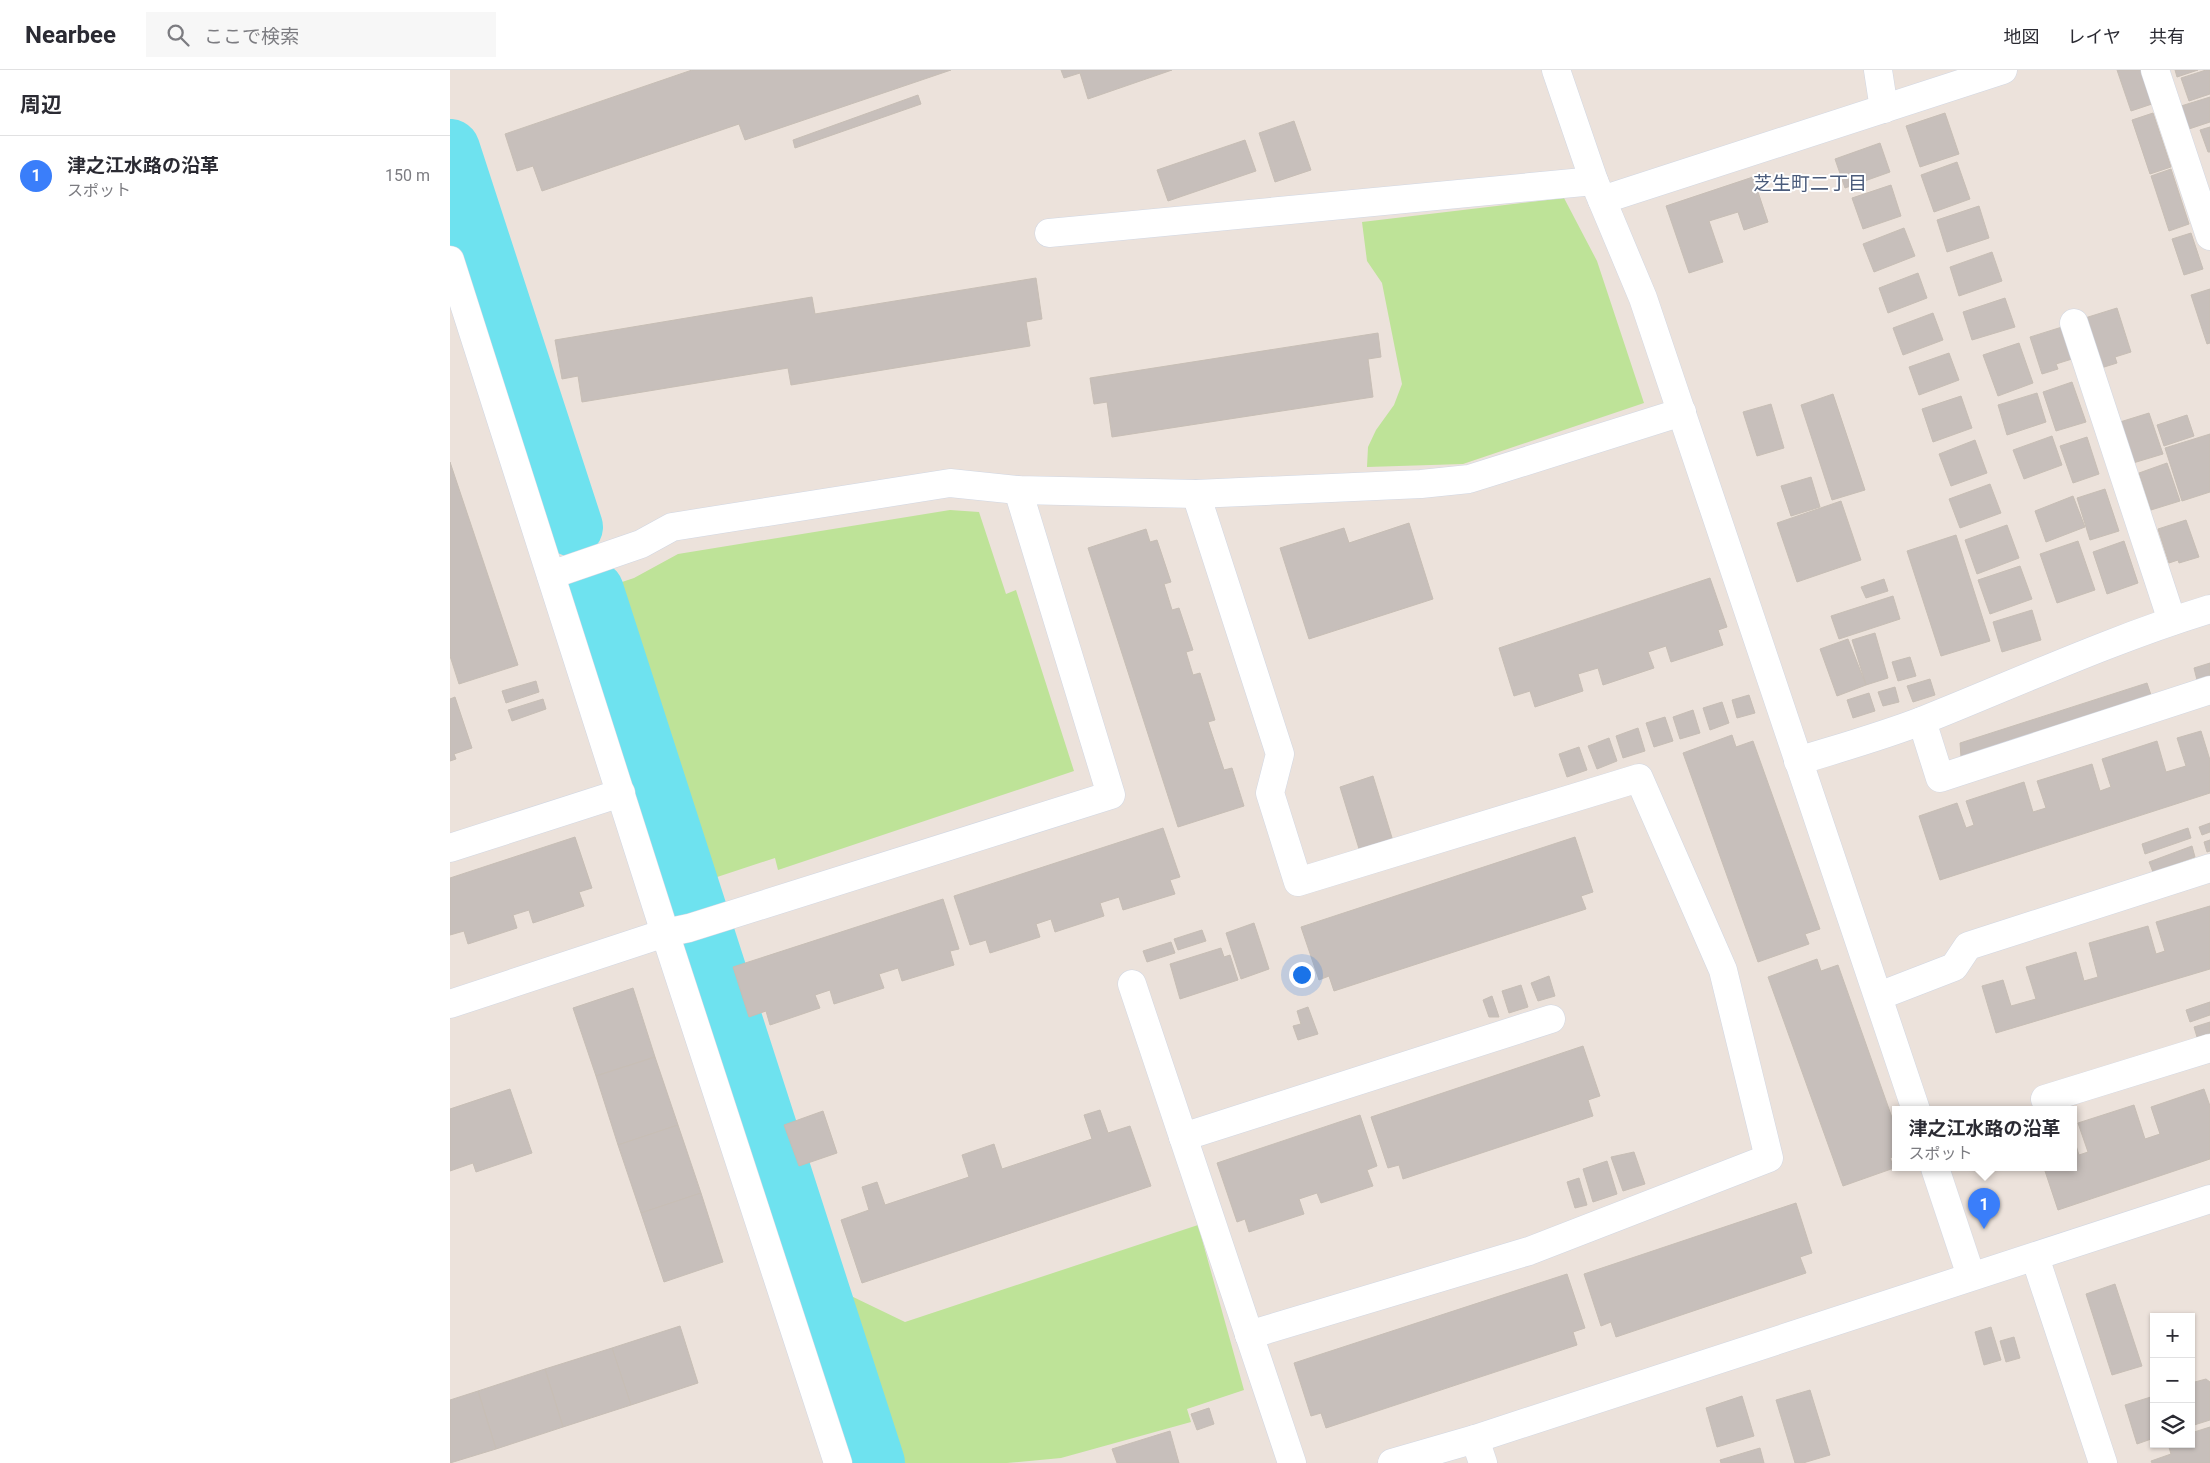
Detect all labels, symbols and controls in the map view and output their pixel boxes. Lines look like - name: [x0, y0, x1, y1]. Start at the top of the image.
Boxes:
- search box: [146, 12, 496, 57]
- text: Nearbee: [25, 21, 116, 49]
- icon: search: [164, 21, 192, 49]
- text: ここで検索: [204, 25, 299, 48]
- text: 地図: [2004, 26, 2040, 47]
- text: レイヤ: [2068, 26, 2121, 47]
- text: 共有: [2149, 26, 2185, 47]
- text: 周辺: [20, 93, 62, 117]
- text: 津之江水路の沿革: [67, 154, 219, 177]
- text: 1: [31, 166, 41, 185]
- text: 150 m: [385, 166, 430, 185]
- district label: 芝生町二丁目: [1753, 172, 1867, 195]
- text: スポット: [67, 181, 131, 200]
- your location: [1289, 962, 1315, 988]
- popup: [1892, 1106, 2077, 1171]
- text: 津之江水路の沿革: [1908, 1117, 2061, 1140]
- text: スポット: [1908, 1144, 1973, 1163]
- pin: 1: [1968, 1188, 2000, 1229]
- map controls: [2150, 1313, 2195, 1448]
- button: +: [2150, 1313, 2195, 1358]
- button: −: [2150, 1358, 2195, 1403]
- button: layers: [2150, 1403, 2195, 1448]

